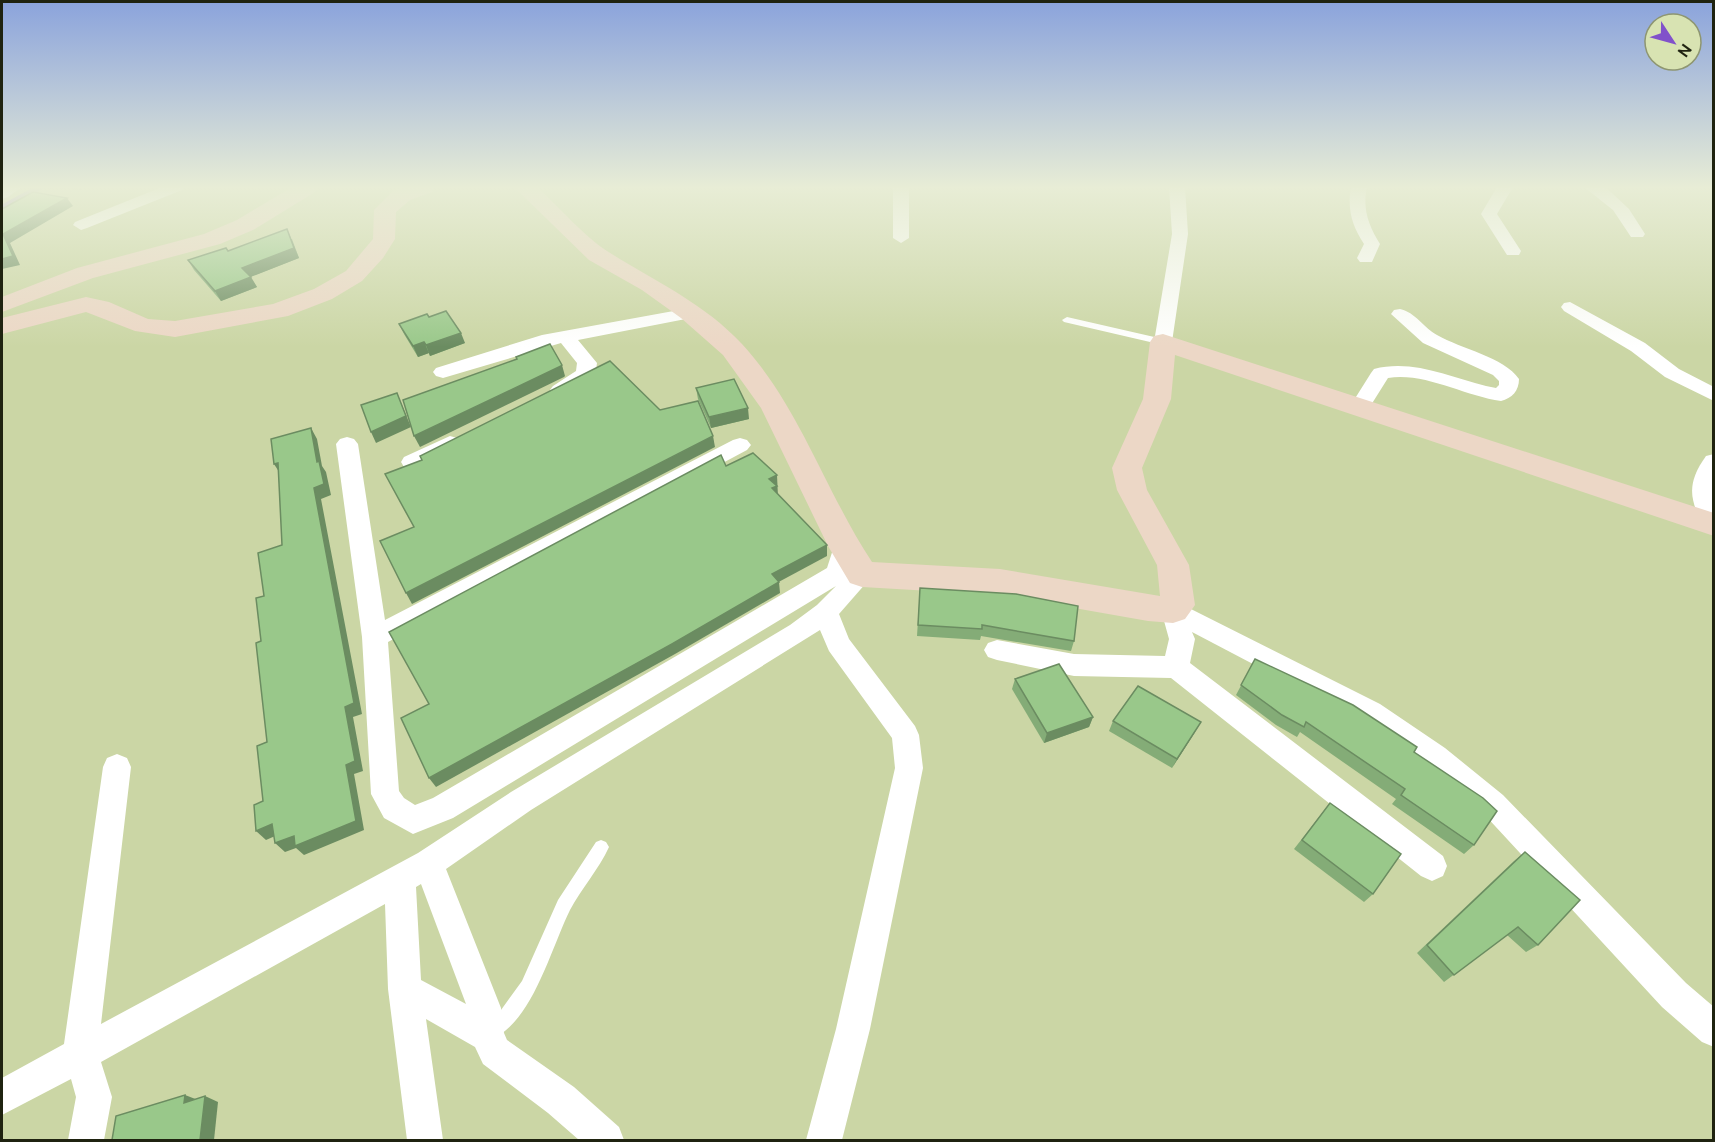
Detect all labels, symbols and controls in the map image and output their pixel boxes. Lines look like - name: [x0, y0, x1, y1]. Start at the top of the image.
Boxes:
- north arrow: [1643, 12, 1703, 72]
- text: N: [1674, 41, 1696, 61]

